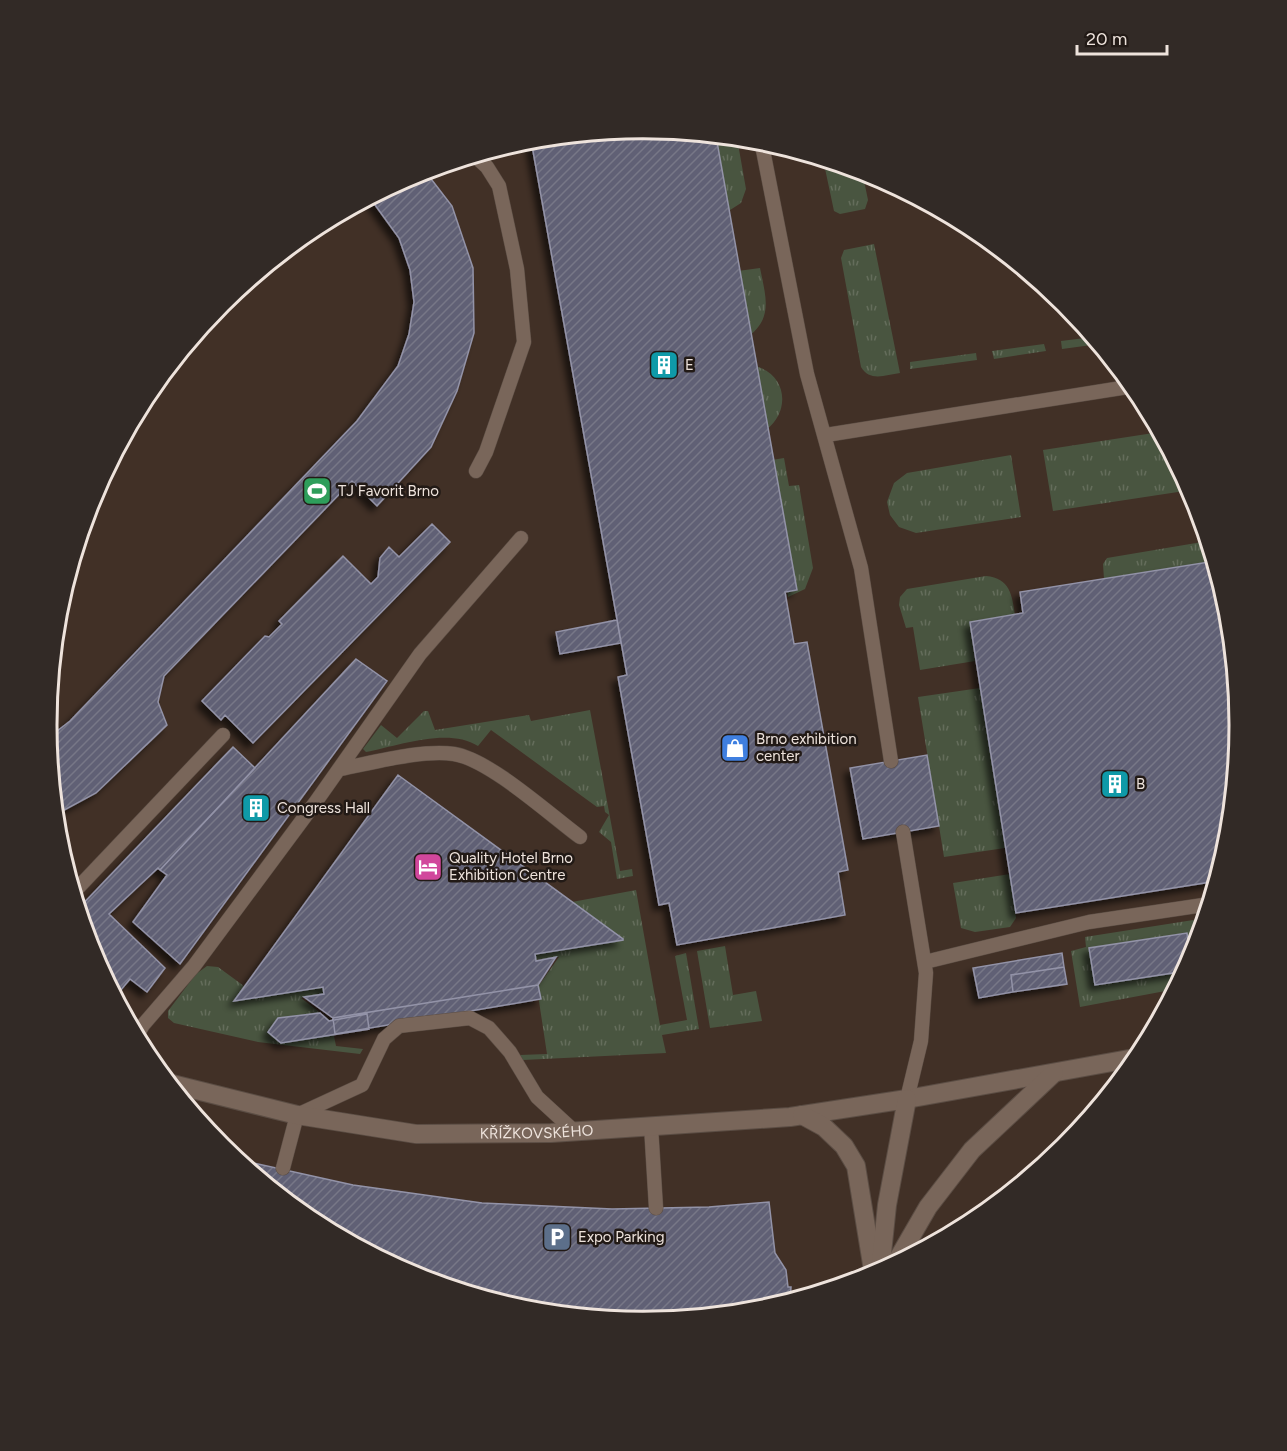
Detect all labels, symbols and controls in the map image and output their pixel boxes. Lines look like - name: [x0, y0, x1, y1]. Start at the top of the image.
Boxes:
- scale bar: [1077, 18, 1167, 56]
- text: 20 m: [1086, 28, 1127, 50]
- building icon: E: [648, 349, 680, 381]
- place label: E: [685, 356, 694, 374]
- sports icon: TJ Favorit Brno: [301, 475, 333, 507]
- place label: TJ Favorit Brno: [338, 482, 439, 500]
- place label: Brno exhibition center: [756, 730, 857, 765]
- shop icon: Brno exhibition center: [719, 732, 751, 764]
- building icon: B: [1099, 768, 1131, 800]
- place label: B: [1136, 775, 1145, 793]
- building icon: Congress Hall: [240, 792, 272, 824]
- place label: Congress Hall: [277, 799, 370, 817]
- place label: Quality Hotel Brno Exhibition Centre: [449, 849, 573, 884]
- hotel icon: Quality Hotel Brno Exhibition Centre: [412, 851, 444, 883]
- street label: KŘÍŽKOVSKÉHO: [480, 1121, 594, 1143]
- parking icon: Expo Parking: [541, 1221, 573, 1253]
- place label: Expo Parking: [578, 1228, 664, 1246]

